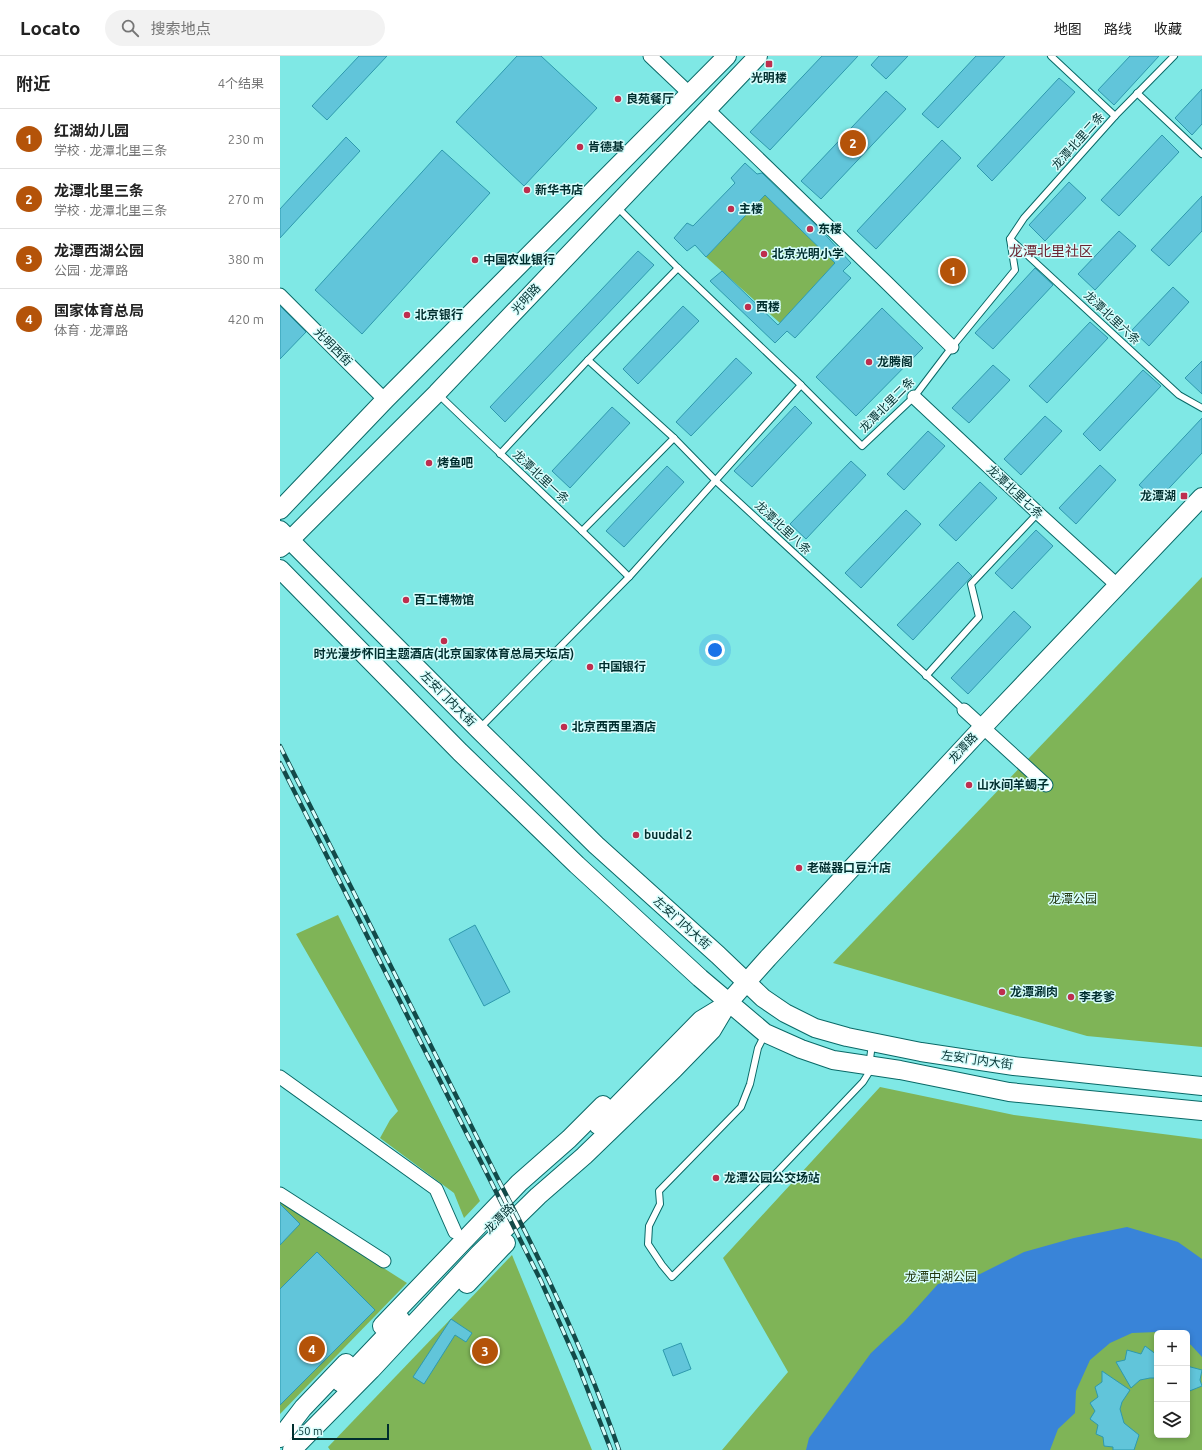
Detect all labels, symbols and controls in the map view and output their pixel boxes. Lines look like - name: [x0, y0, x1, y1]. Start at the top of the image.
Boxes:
- search box: [105, 10, 385, 46]
- text: Locato: [20, 17, 81, 39]
- icon: search: [119, 17, 141, 39]
- text: 搜索地点: [151, 20, 211, 37]
- text: 地图: [1054, 21, 1082, 37]
- text: 路线: [1104, 21, 1132, 37]
- text: 收藏: [1154, 21, 1182, 37]
- marker: 光明楼: [764, 59, 774, 69]
- place label: 光明楼: [751, 71, 787, 84]
- text: 附近: [16, 74, 50, 93]
- text: 4个结果: [218, 76, 264, 90]
- place label: 良苑餐厅: [626, 92, 674, 105]
- marker: 良苑餐厅: [613, 94, 623, 104]
- street label: 龙潭北里二条: [1049, 110, 1107, 172]
- text: 红湖幼儿园: [54, 122, 129, 139]
- pin: 2: [840, 128, 866, 158]
- text: 1: [25, 132, 33, 146]
- text: 230 m: [228, 132, 264, 146]
- place label: 肯德基: [588, 140, 624, 153]
- marker: 肯德基: [575, 142, 585, 152]
- text: 学校 · 龙潭北里三条: [54, 143, 167, 157]
- text: 龙潭北里三条: [54, 182, 144, 199]
- place label: 新华书店: [535, 183, 583, 196]
- marker: 新华书店: [522, 185, 532, 195]
- text: 2: [25, 192, 33, 206]
- text: 270 m: [228, 192, 264, 206]
- place label: 主楼: [739, 202, 763, 215]
- text: 学校 · 龙潭北里三条: [54, 203, 167, 217]
- marker: 主楼: [726, 204, 736, 214]
- place label: 东楼: [818, 222, 842, 235]
- marker: 东楼: [805, 224, 815, 234]
- text: 龙潭西湖公园: [54, 242, 144, 259]
- district label: 龙潭北里社区: [1009, 243, 1093, 259]
- place label: 北京光明小学: [772, 247, 844, 260]
- marker: 北京光明小学: [759, 249, 769, 259]
- text: 3: [25, 252, 33, 266]
- text: 380 m: [228, 252, 264, 266]
- place label: 中国农业银行: [483, 253, 555, 266]
- marker: 中国农业银行: [470, 255, 480, 265]
- pin: 1: [940, 256, 966, 286]
- text: 公园 · 龙潭路: [54, 263, 128, 277]
- street label: 光明路: [509, 281, 543, 316]
- street label: 龙潭北里六条: [1082, 288, 1143, 347]
- place label: 西楼: [756, 300, 780, 313]
- text: 国家体育总局: [54, 302, 144, 319]
- marker: 西楼: [743, 302, 753, 312]
- place label: 北京银行: [415, 308, 463, 321]
- marker: 北京银行: [402, 310, 412, 320]
- text: 4: [25, 312, 33, 326]
- text: 420 m: [228, 312, 264, 326]
- text: 体育 · 龙潭路: [54, 323, 128, 337]
- street label: 光明西街: [312, 325, 355, 368]
- place label: 龙腾阁: [877, 355, 913, 368]
- marker: 龙腾阁: [864, 357, 874, 367]
- street label: 龙潭北里二条: [857, 375, 917, 435]
- street label: 龙潭北里一条: [511, 447, 572, 506]
- place label: 烤鱼吧: [437, 456, 473, 469]
- marker: 烤鱼吧: [424, 458, 434, 468]
- street label: 龙潭北里七条: [985, 462, 1046, 521]
- place label: 龙潭湖: [1140, 489, 1176, 502]
- marker: 龙潭湖: [1179, 491, 1189, 501]
- street label: 龙潭北里八条: [753, 498, 814, 557]
- place label: 百工博物馆: [414, 593, 474, 606]
- marker: 百工博物馆: [401, 595, 411, 605]
- marker: 时光漫步怀旧主题酒店(北京国家体育总局天坛店): [439, 636, 449, 646]
- your location: [705, 640, 725, 660]
- place label: 时光漫步怀旧主题酒店(北京国家体育总局天坛店): [314, 647, 574, 661]
- place label: 中国银行: [598, 660, 646, 673]
- marker: 中国银行: [585, 662, 595, 672]
- street label: 左安门内大街: [418, 669, 478, 729]
- place label: 北京西西里酒店: [572, 720, 656, 733]
- marker: 北京西西里酒店: [559, 722, 569, 732]
- street label: 龙潭路: [946, 730, 980, 765]
- place label: 山水间羊蝎子: [977, 778, 1049, 791]
- marker: 山水间羊蝎子: [964, 780, 974, 790]
- place label: buudal 2: [644, 828, 692, 841]
- marker: buudal 2: [631, 830, 641, 840]
- place label: 老磁器口豆汁店: [807, 861, 891, 874]
- marker: 老磁器口豆汁店: [794, 863, 804, 873]
- park label: 龙潭公园: [1049, 892, 1097, 905]
- street label: 左安门内大街: [651, 894, 713, 952]
- place label: 龙潭涮肉: [1010, 985, 1058, 998]
- marker: 龙潭涮肉: [997, 987, 1007, 997]
- place label: 李老爹: [1079, 990, 1115, 1003]
- marker: 李老爹: [1066, 992, 1076, 1002]
- street label: 左安门内大街: [941, 1048, 1014, 1071]
- place label: 龙潭公园公交场站: [724, 1171, 820, 1184]
- marker: 龙潭公园公交场站: [711, 1173, 721, 1183]
- street label: 龙潭路: [481, 1201, 516, 1236]
- park label: 龙潭中湖公园: [905, 1270, 977, 1283]
- map controls: [1154, 1330, 1190, 1438]
- button: +: [1154, 1330, 1190, 1366]
- pin: 4: [299, 1334, 325, 1364]
- pin: 3: [472, 1336, 498, 1366]
- button: −: [1154, 1366, 1190, 1402]
- button: layers: [1154, 1402, 1190, 1438]
- scale bar: [292, 1422, 389, 1441]
- text: 50 m: [298, 1425, 322, 1437]

